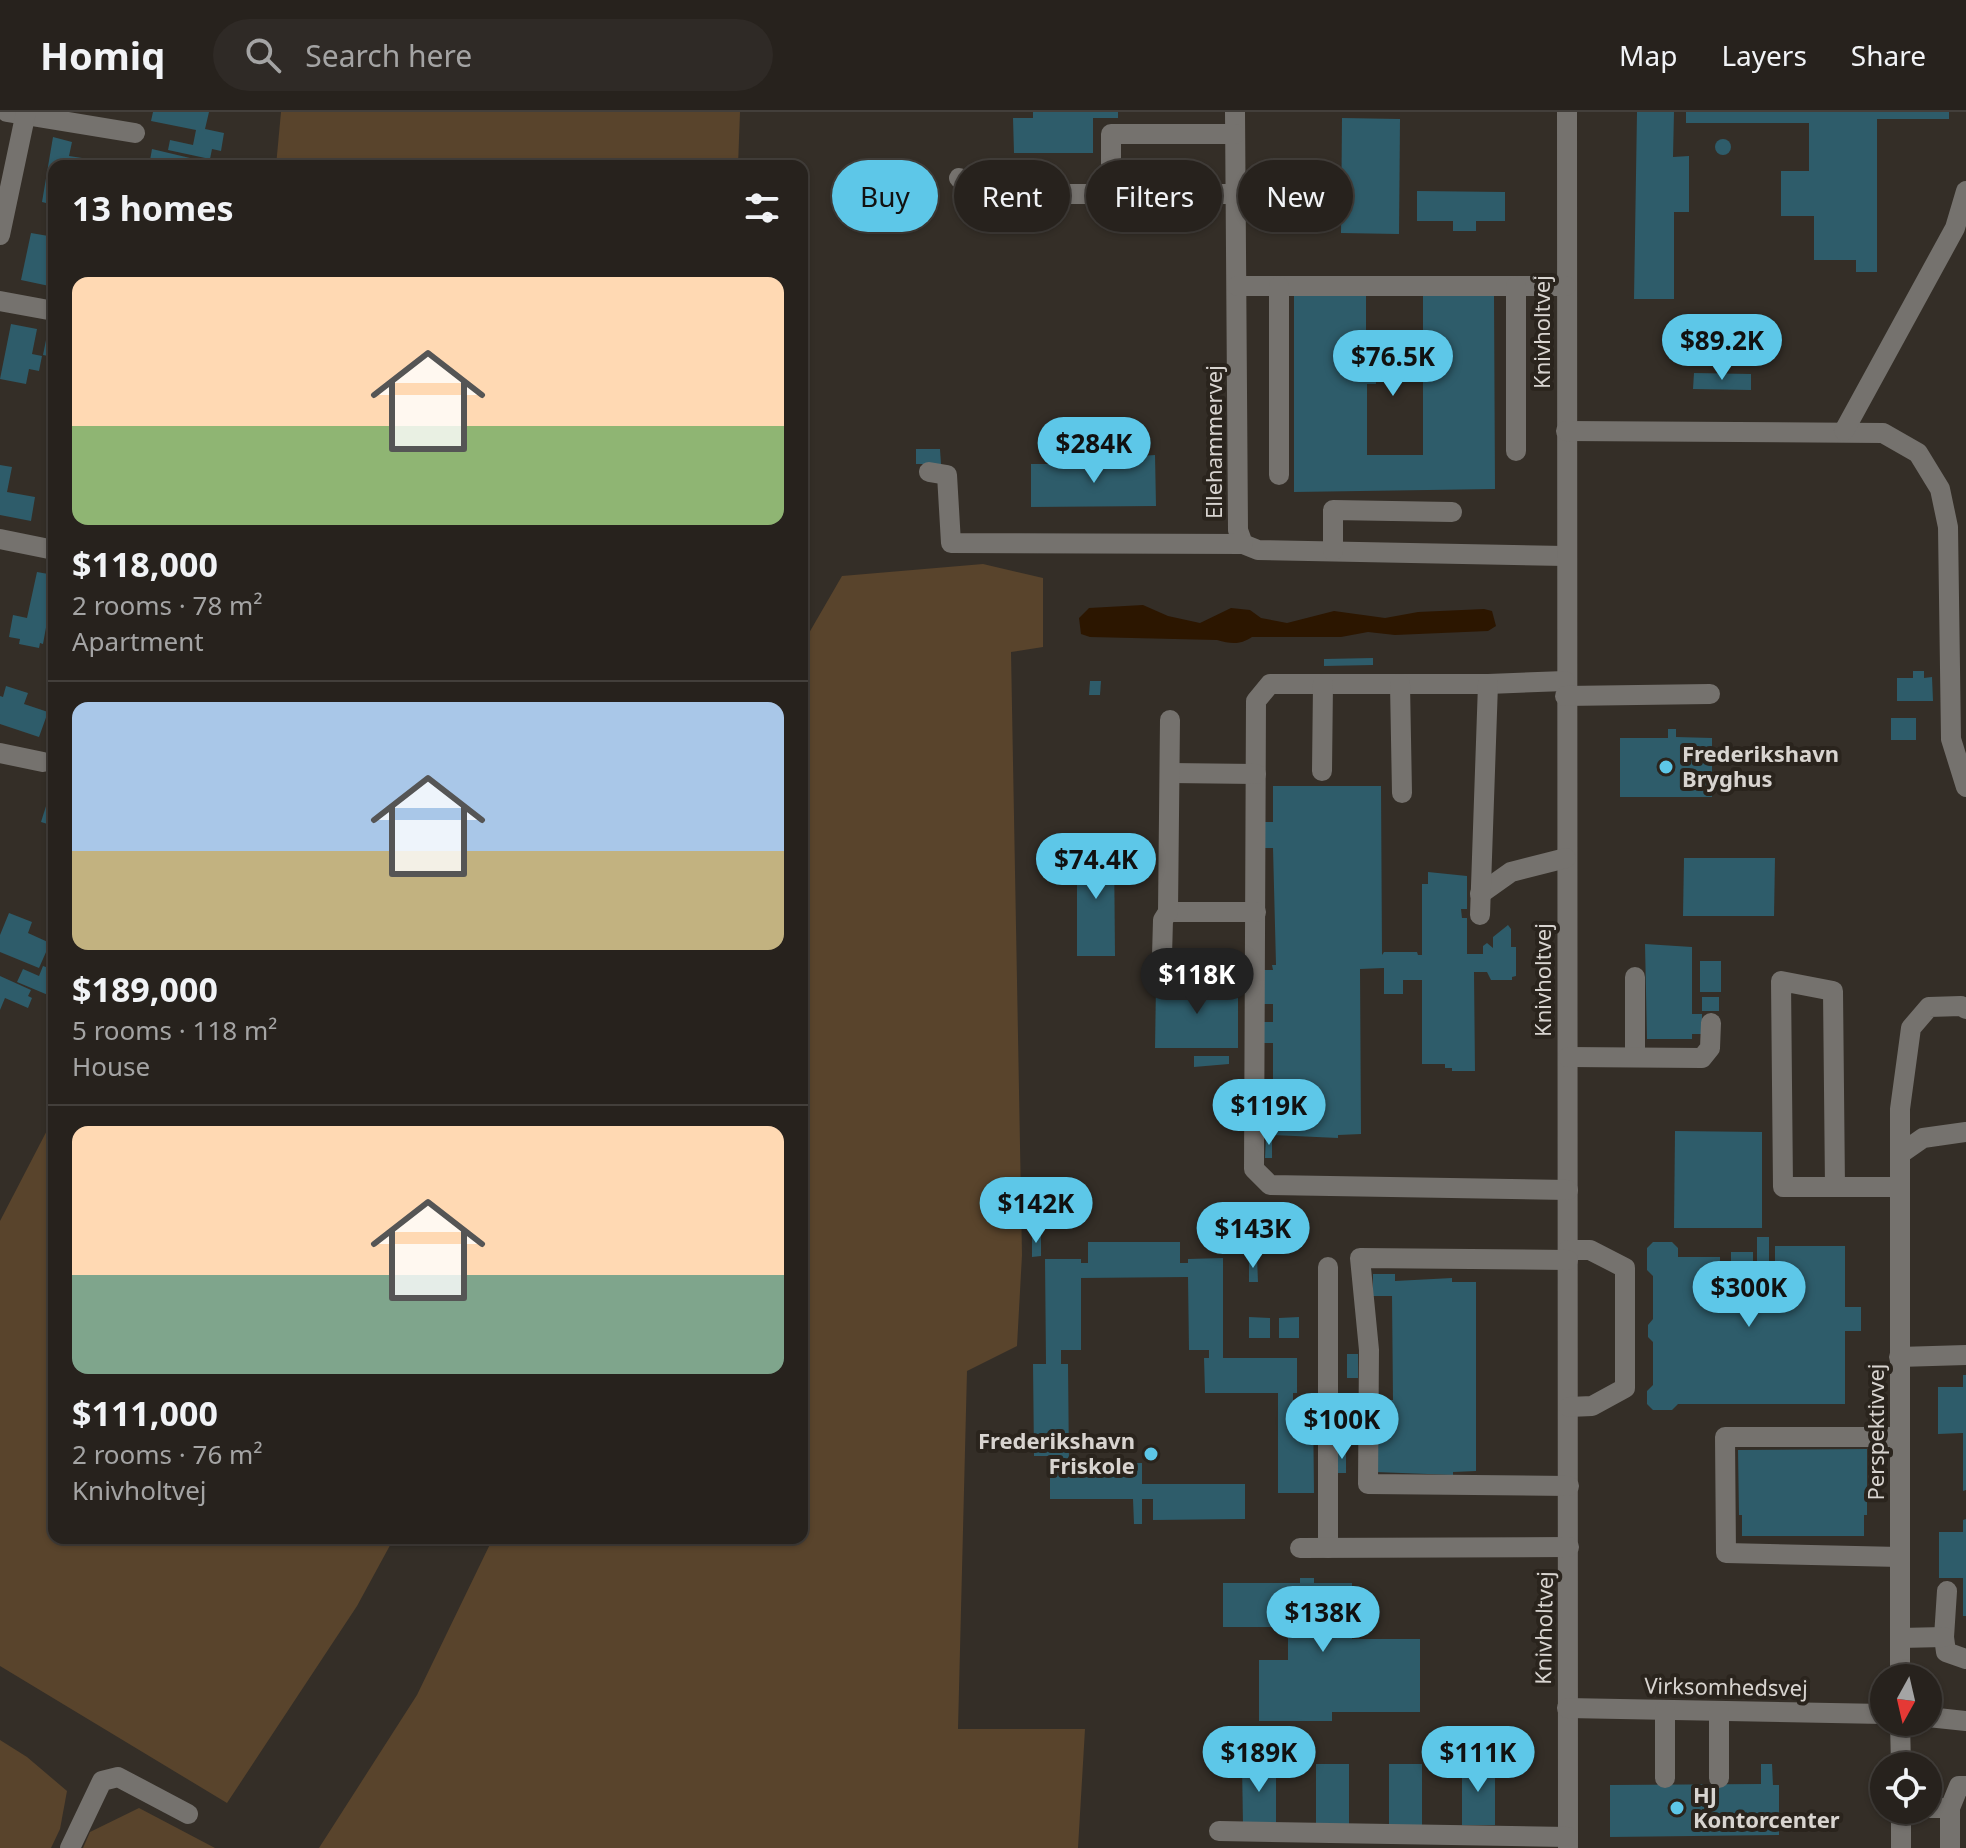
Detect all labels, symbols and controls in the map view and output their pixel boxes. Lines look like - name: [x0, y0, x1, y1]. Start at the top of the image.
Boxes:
- search box: [213, 19, 773, 91]
- text: Homiq: [40, 29, 165, 81]
- icon: search: [241, 33, 285, 77]
- text: Search here: [305, 35, 472, 76]
- text: Map: [1619, 36, 1677, 74]
- text: Layers: [1721, 36, 1807, 74]
- text: Share: [1851, 36, 1926, 74]
- chip: Buy: [832, 160, 938, 232]
- chip: Rent: [954, 160, 1070, 232]
- chip: Filters: [1086, 160, 1222, 232]
- chip: New: [1238, 160, 1353, 232]
- text: 13 homes: [72, 185, 234, 231]
- icon: filters: [740, 186, 784, 230]
- street label: Knivholtvej: [1526, 275, 1556, 389]
- pin: $89.2K: [1657, 314, 1787, 382]
- text: $89.2K: [1680, 322, 1764, 358]
- icon: home: [356, 329, 500, 473]
- pin: $76.5K: [1328, 330, 1458, 398]
- text: $76.5K: [1351, 338, 1435, 374]
- street label: Ellehammervej: [1198, 365, 1228, 519]
- pin: $284K: [1038, 417, 1150, 485]
- text: $284K: [1056, 425, 1132, 461]
- text: $118,000: [72, 541, 218, 587]
- text: 2 rooms · 78 m²: [72, 587, 262, 623]
- text: Apartment: [72, 623, 204, 659]
- place label: Frederikshavn Bryghus: [1682, 738, 1839, 793]
- icon: home: [356, 754, 500, 898]
- marker: Frederikshavn Bryghus: [1657, 758, 1675, 776]
- pin: $74.4K: [1031, 833, 1161, 901]
- text: $74.4K: [1054, 841, 1138, 877]
- street label: Knivholtvej: [1527, 923, 1557, 1037]
- pin: $118K: [1141, 948, 1253, 1016]
- text: $118K: [1159, 956, 1235, 992]
- text: $189,000: [72, 966, 218, 1012]
- text: 5 rooms · 118 m²: [72, 1012, 277, 1048]
- text: House: [72, 1048, 150, 1084]
- pin: $119K: [1213, 1079, 1325, 1147]
- text: $119K: [1231, 1087, 1307, 1123]
- pin: $142K: [980, 1177, 1092, 1245]
- icon: home: [356, 1178, 500, 1322]
- text: $142K: [998, 1185, 1074, 1221]
- pin: $143K: [1197, 1202, 1309, 1270]
- text: $143K: [1215, 1210, 1291, 1246]
- pin: $300K: [1693, 1261, 1805, 1329]
- text: $300K: [1711, 1269, 1787, 1305]
- street label: Perspektivvej: [1860, 1363, 1890, 1501]
- text: $111,000: [72, 1390, 218, 1436]
- pin: $100K: [1286, 1393, 1398, 1461]
- text: $100K: [1304, 1401, 1380, 1437]
- place label: Frederikshavn Friskole: [978, 1425, 1135, 1480]
- text: 2 rooms · 76 m²: [72, 1436, 262, 1472]
- marker: Frederikshavn Friskole: [1142, 1445, 1160, 1463]
- text: Knivholtvej: [72, 1472, 207, 1508]
- street label: Knivholtvej: [1527, 1571, 1559, 1685]
- pin: $138K: [1267, 1586, 1379, 1654]
- text: $138K: [1285, 1594, 1361, 1630]
- north arrow: [1870, 1664, 1942, 1736]
- map controls: [1870, 1664, 1942, 1824]
- street label: Virksomhedsvej: [1644, 1670, 1808, 1702]
- pin: $189K: [1203, 1726, 1315, 1794]
- pin: $111K: [1422, 1726, 1534, 1794]
- text: $189K: [1221, 1734, 1297, 1770]
- text: $111K: [1440, 1734, 1516, 1770]
- button: locate: [1870, 1752, 1942, 1824]
- place label: HJ Kontorcenter: [1693, 1779, 1840, 1834]
- marker: HJ Kontorcenter: [1668, 1799, 1686, 1817]

